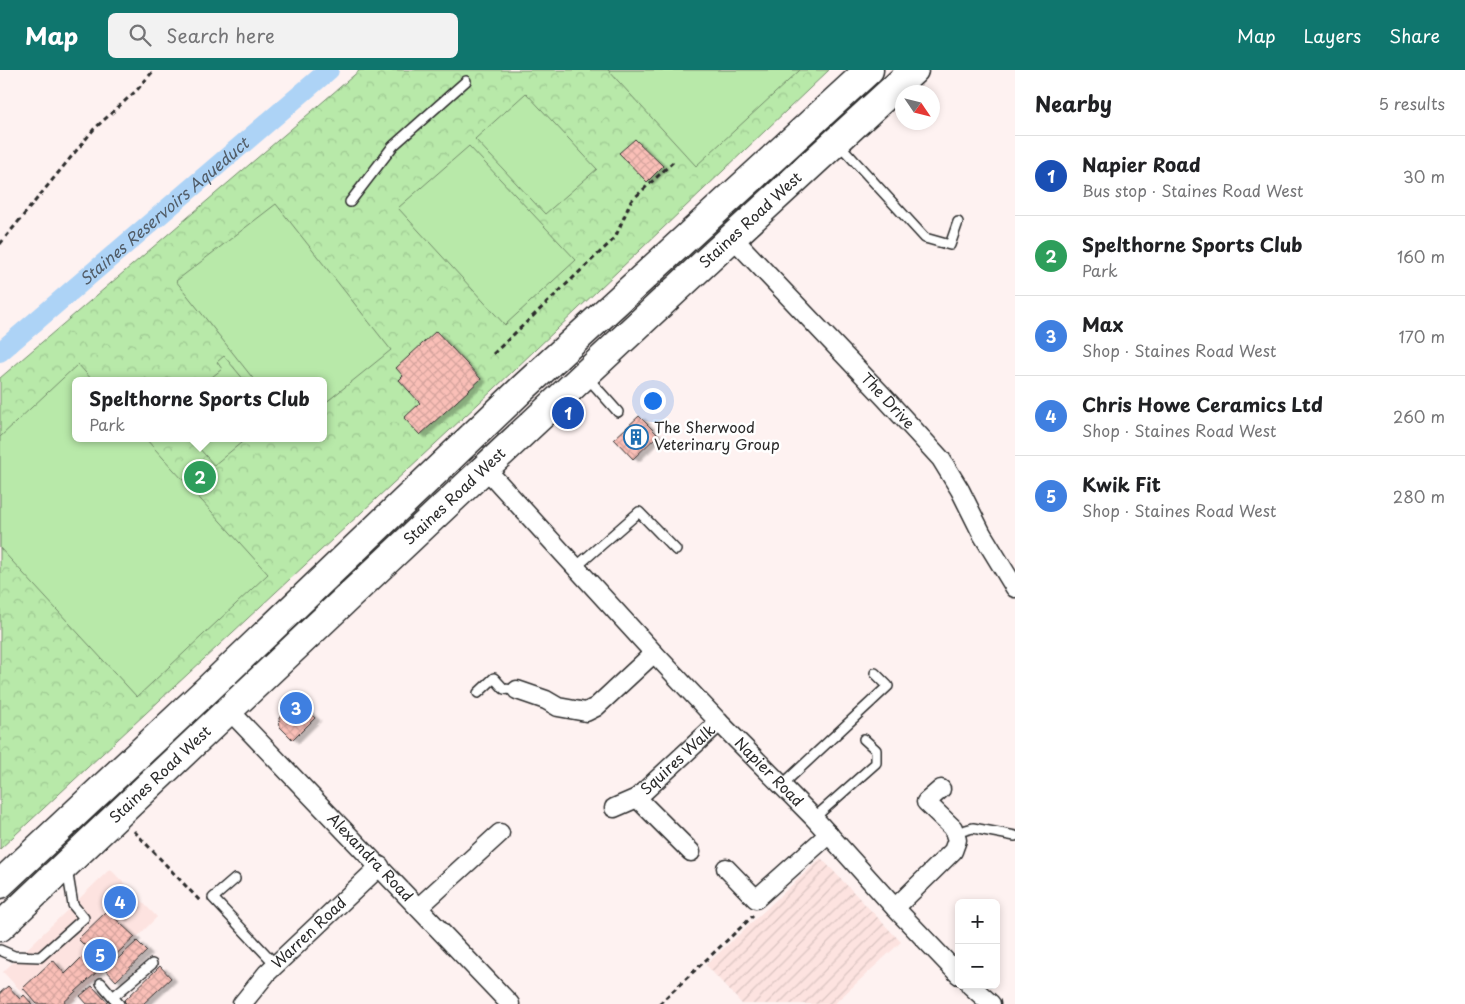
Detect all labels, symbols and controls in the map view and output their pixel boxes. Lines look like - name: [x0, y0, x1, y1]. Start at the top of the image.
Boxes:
- search box: [108, 13, 458, 58]
- text: Map: [25, 17, 78, 53]
- icon: search: [126, 21, 154, 49]
- text: Search here: [166, 21, 275, 49]
- text: Map: [1237, 22, 1276, 49]
- text: Layers: [1304, 22, 1361, 49]
- text: Share: [1389, 22, 1440, 49]
- north arrow: [895, 85, 940, 130]
- text: Nearby: [1035, 87, 1112, 119]
- text: 5 results: [1378, 91, 1445, 115]
- water label: Staines Reservoirs Aqueduct: [73, 130, 255, 290]
- text: Napier Road: [1082, 150, 1201, 178]
- text: 1: [1047, 164, 1055, 188]
- text: 30 m: [1403, 164, 1445, 188]
- street label: Staines Road West: [693, 166, 806, 273]
- text: Bus stop · Staines Road West: [1082, 178, 1303, 202]
- text: Spelthorne Sports Club: [1082, 230, 1302, 258]
- text: 2: [1045, 244, 1057, 268]
- text: 160 m: [1397, 244, 1445, 268]
- text: Park: [1082, 258, 1118, 282]
- text: Max: [1082, 310, 1123, 338]
- text: 3: [1046, 324, 1056, 348]
- text: 170 m: [1399, 324, 1445, 348]
- text: Shop · Staines Road West: [1082, 338, 1276, 362]
- street label: The Drive: [856, 367, 921, 433]
- popup: [72, 377, 327, 442]
- text: Spelthorne Sports Club: [89, 384, 310, 412]
- your location: [640, 388, 666, 414]
- text: Chris Howe Ceramics Ltd: [1082, 390, 1323, 418]
- pin: 1: [552, 394, 584, 432]
- text: 4: [1046, 404, 1056, 428]
- text: 260 m: [1393, 404, 1445, 428]
- text: Park: [89, 412, 125, 436]
- place label: The Sherwood Veterinary Group: [654, 415, 780, 455]
- text: Shop · Staines Road West: [1082, 418, 1276, 442]
- building icon: The Sherwood Veterinary Group: [623, 424, 649, 450]
- street label: Staines Road West: [397, 442, 510, 550]
- pin: 2: [184, 458, 216, 496]
- text: Kwik Fit: [1082, 470, 1161, 498]
- text: 5: [1046, 484, 1056, 508]
- text: 280 m: [1393, 484, 1445, 508]
- text: Shop · Staines Road West: [1082, 498, 1276, 522]
- pin: 3: [280, 689, 312, 727]
- street label: Squires Walk: [634, 718, 720, 800]
- street label: Staines Road West: [103, 720, 215, 828]
- street label: Napier Road: [730, 731, 810, 811]
- street label: Alexandra Road: [323, 807, 419, 906]
- pin: 4: [104, 883, 136, 921]
- street label: Warren Road: [266, 891, 351, 973]
- map controls: [955, 899, 1000, 989]
- button: +: [955, 899, 1000, 944]
- pin: 5: [84, 936, 116, 974]
- button: −: [955, 944, 1000, 989]

